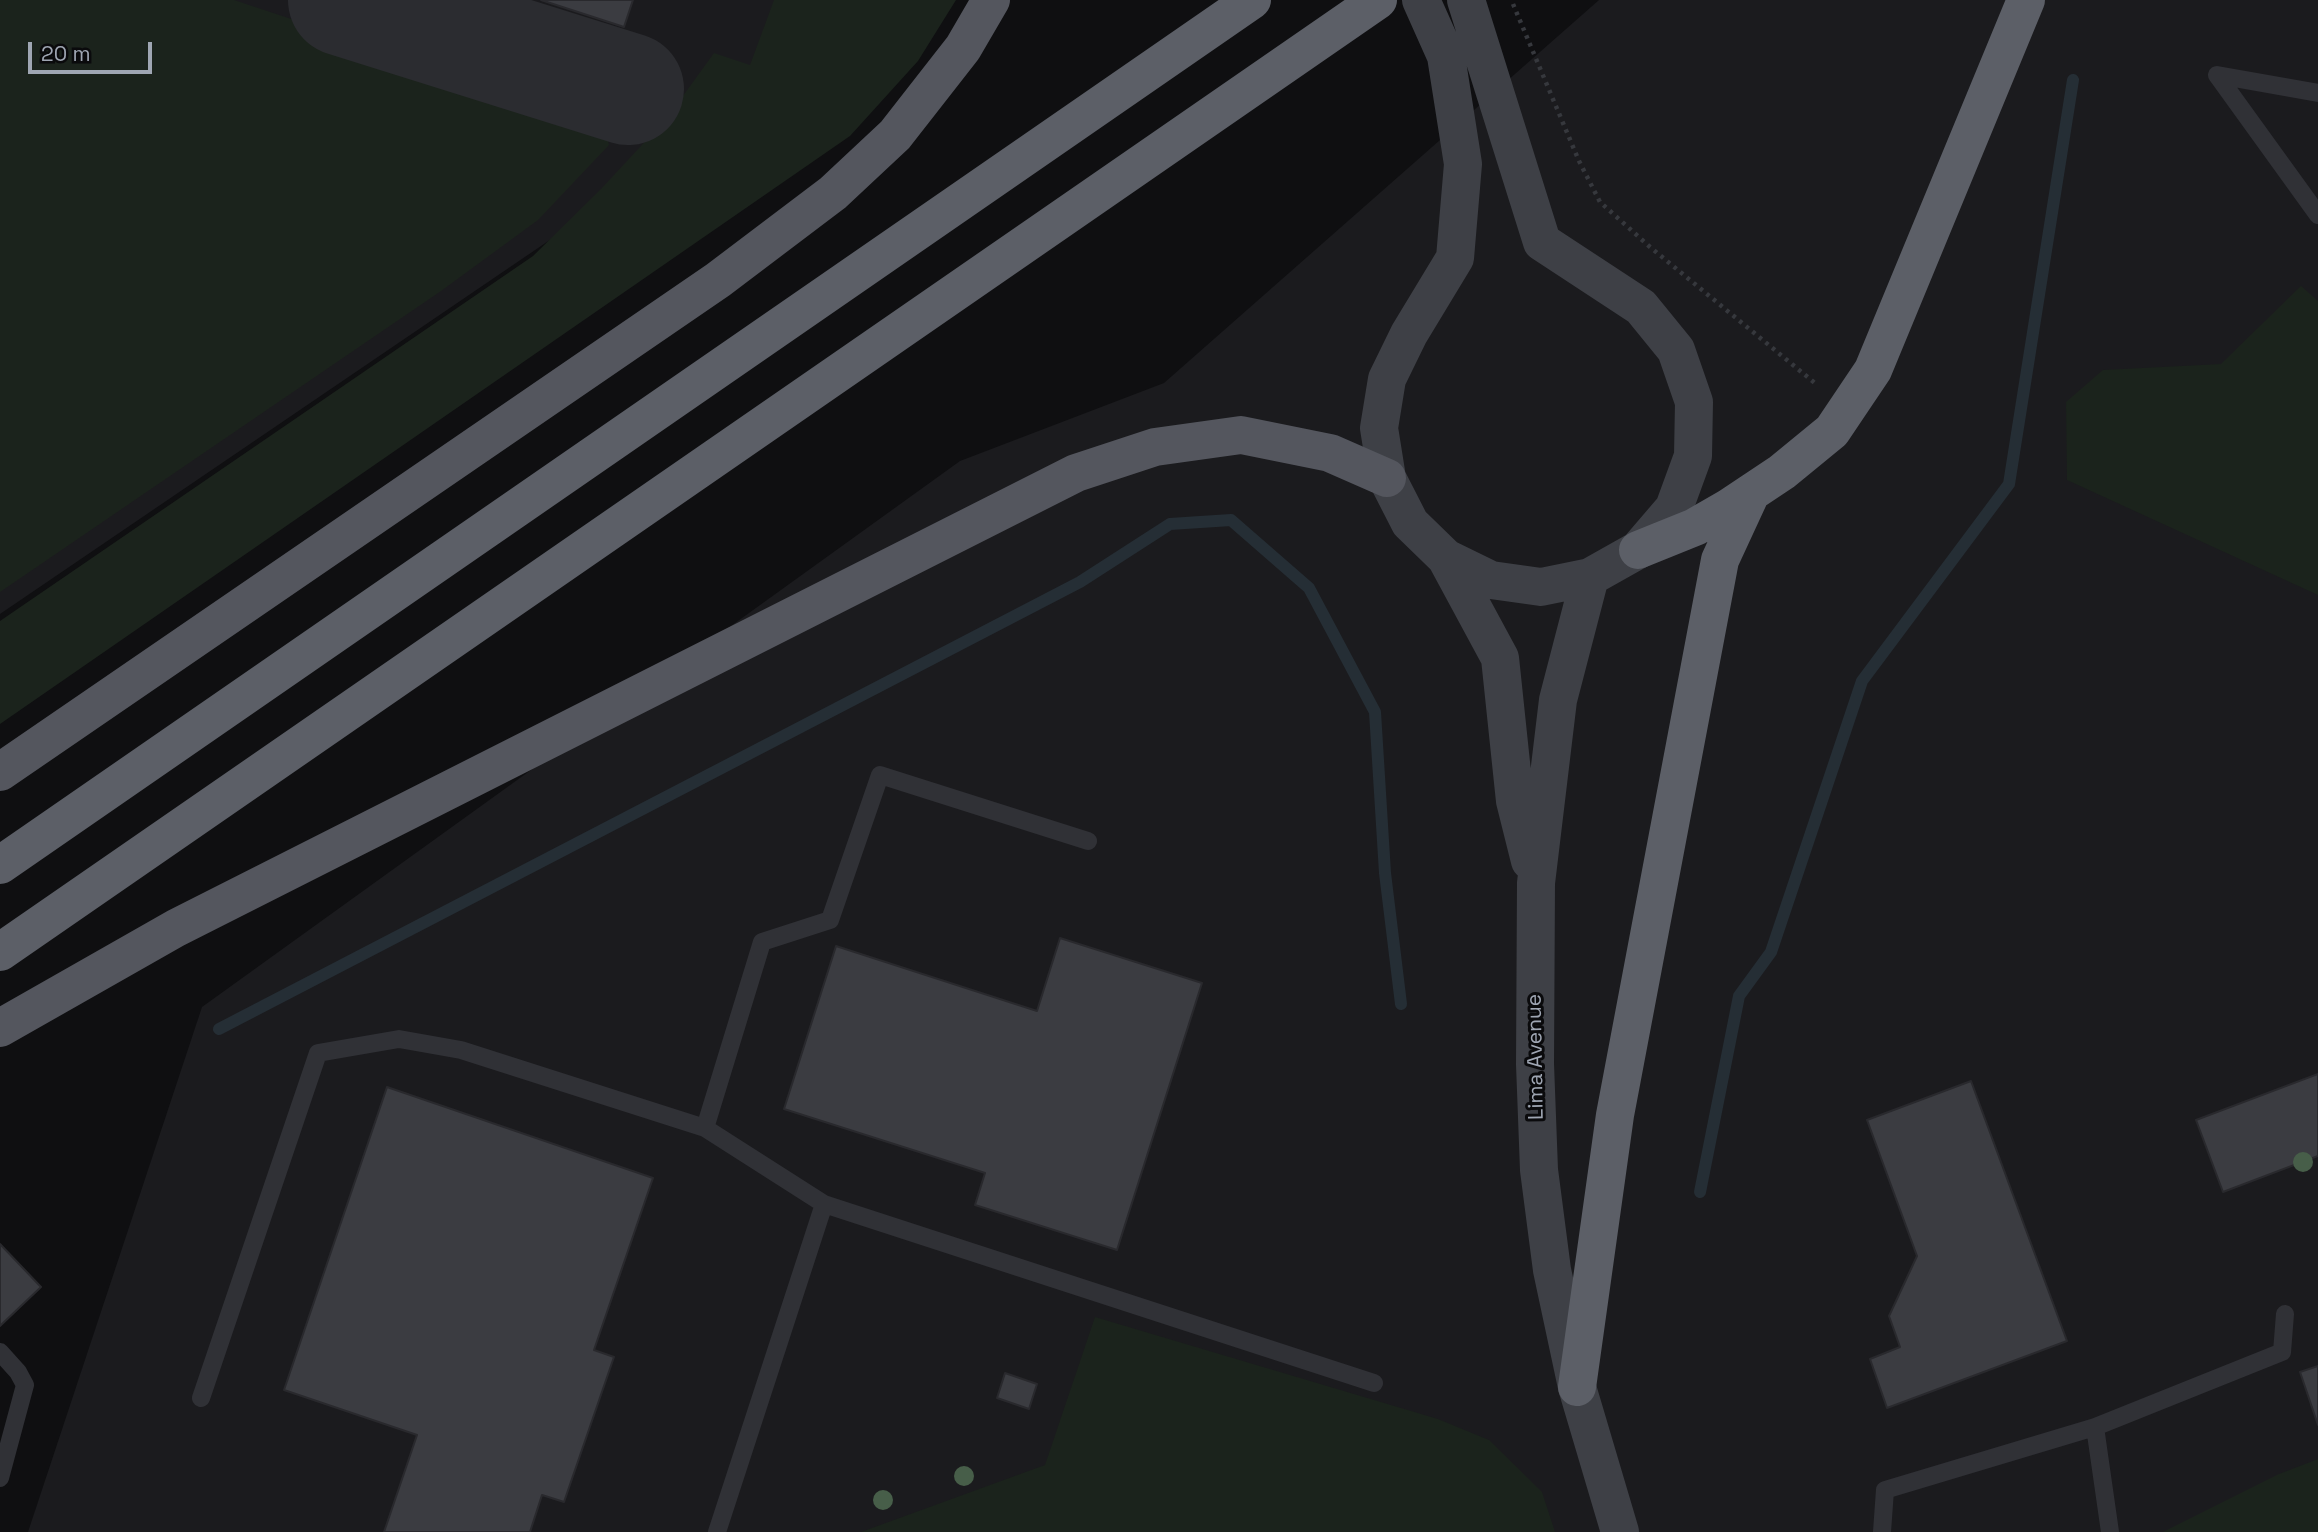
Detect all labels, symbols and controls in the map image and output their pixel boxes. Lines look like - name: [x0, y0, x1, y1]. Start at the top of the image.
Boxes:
- scale bar: [32, 28, 156, 72]
- text: 20 m: [41, 40, 91, 67]
- street label: Lima Avenue: [1522, 994, 1550, 1120]

